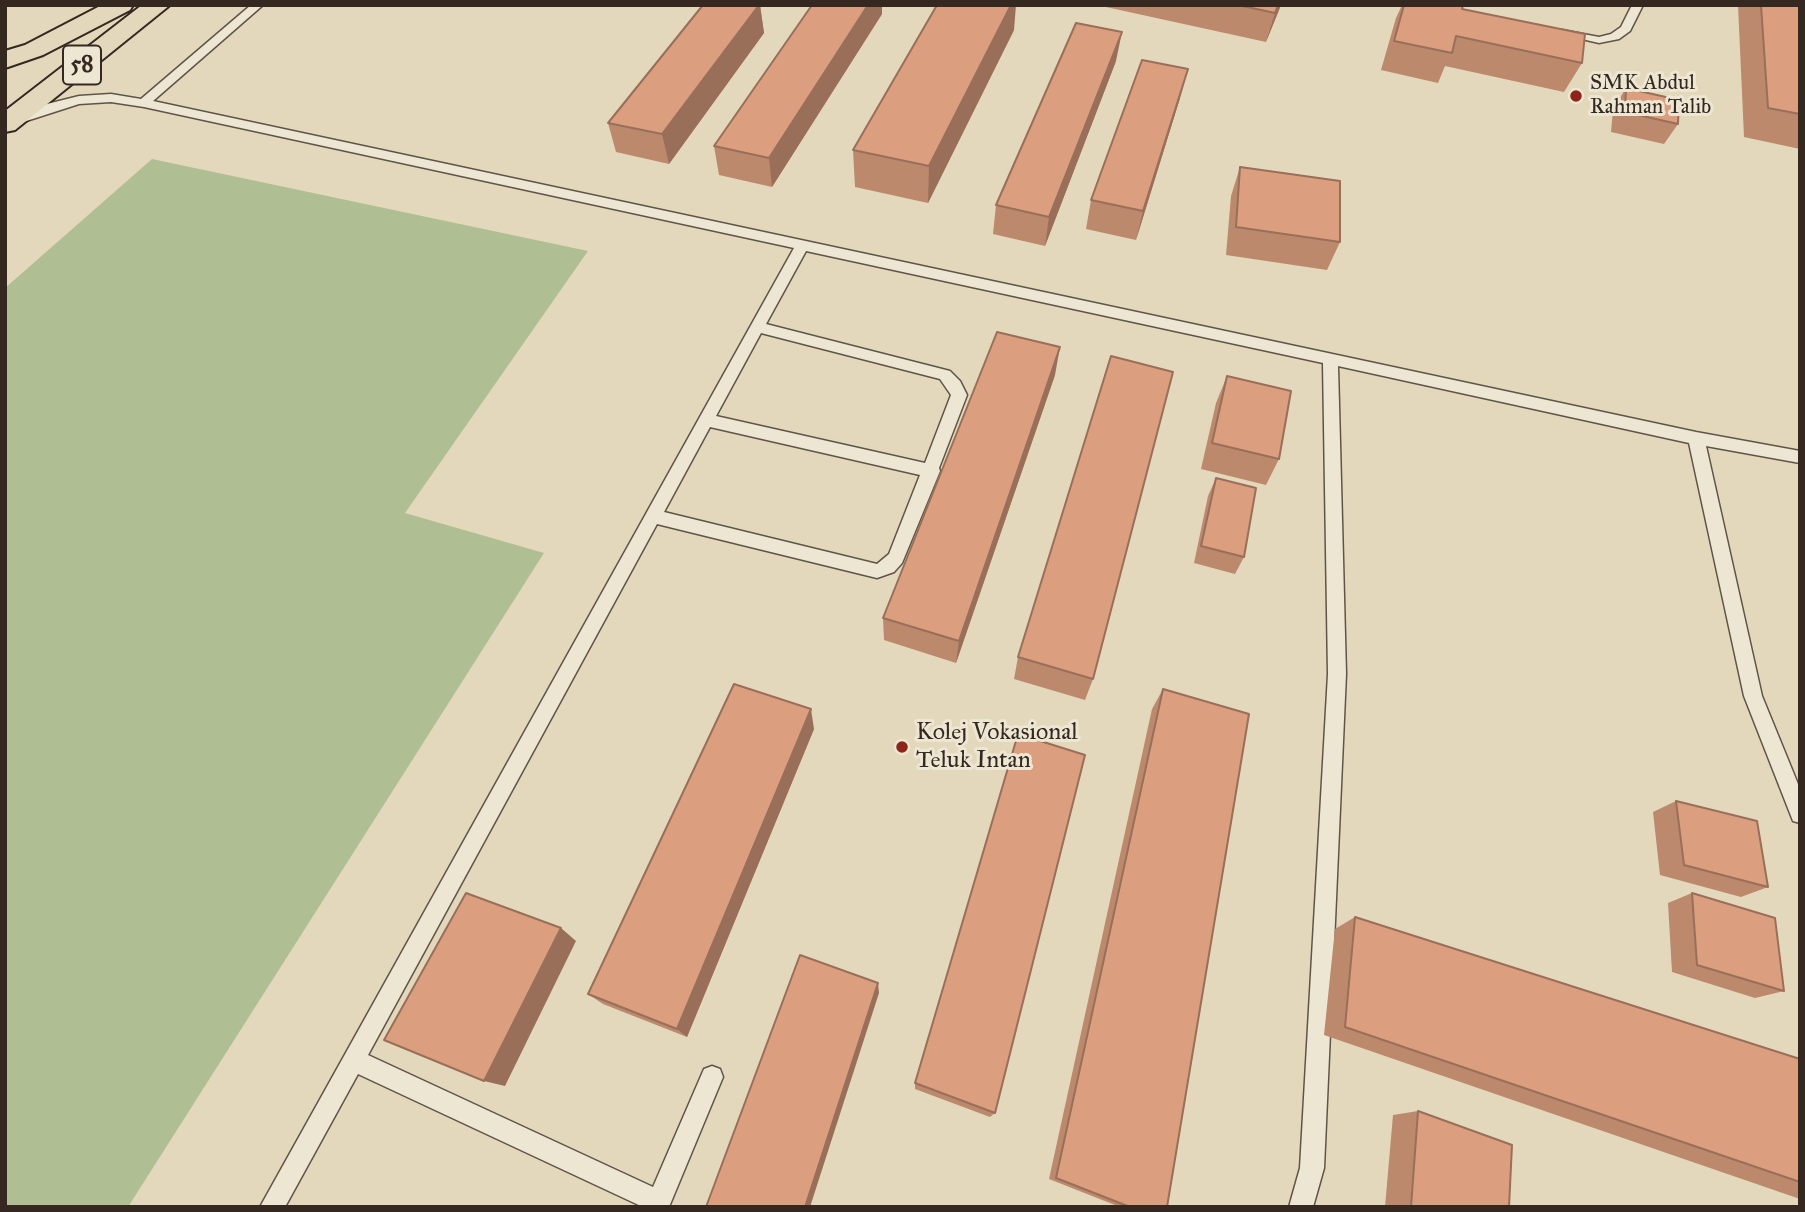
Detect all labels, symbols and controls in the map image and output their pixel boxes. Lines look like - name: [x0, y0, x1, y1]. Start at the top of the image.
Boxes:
- road number: 58: [63, 46, 101, 85]
- place label: SMK Abdul Rahman Talib: [1590, 71, 1711, 121]
- marker: SMK Abdul Rahman Talib: [1568, 88, 1584, 104]
- place label: Kolej Vokasional Teluk Intan: [916, 719, 1078, 775]
- marker: Kolej Vokasional Teluk Intan: [894, 739, 910, 755]

